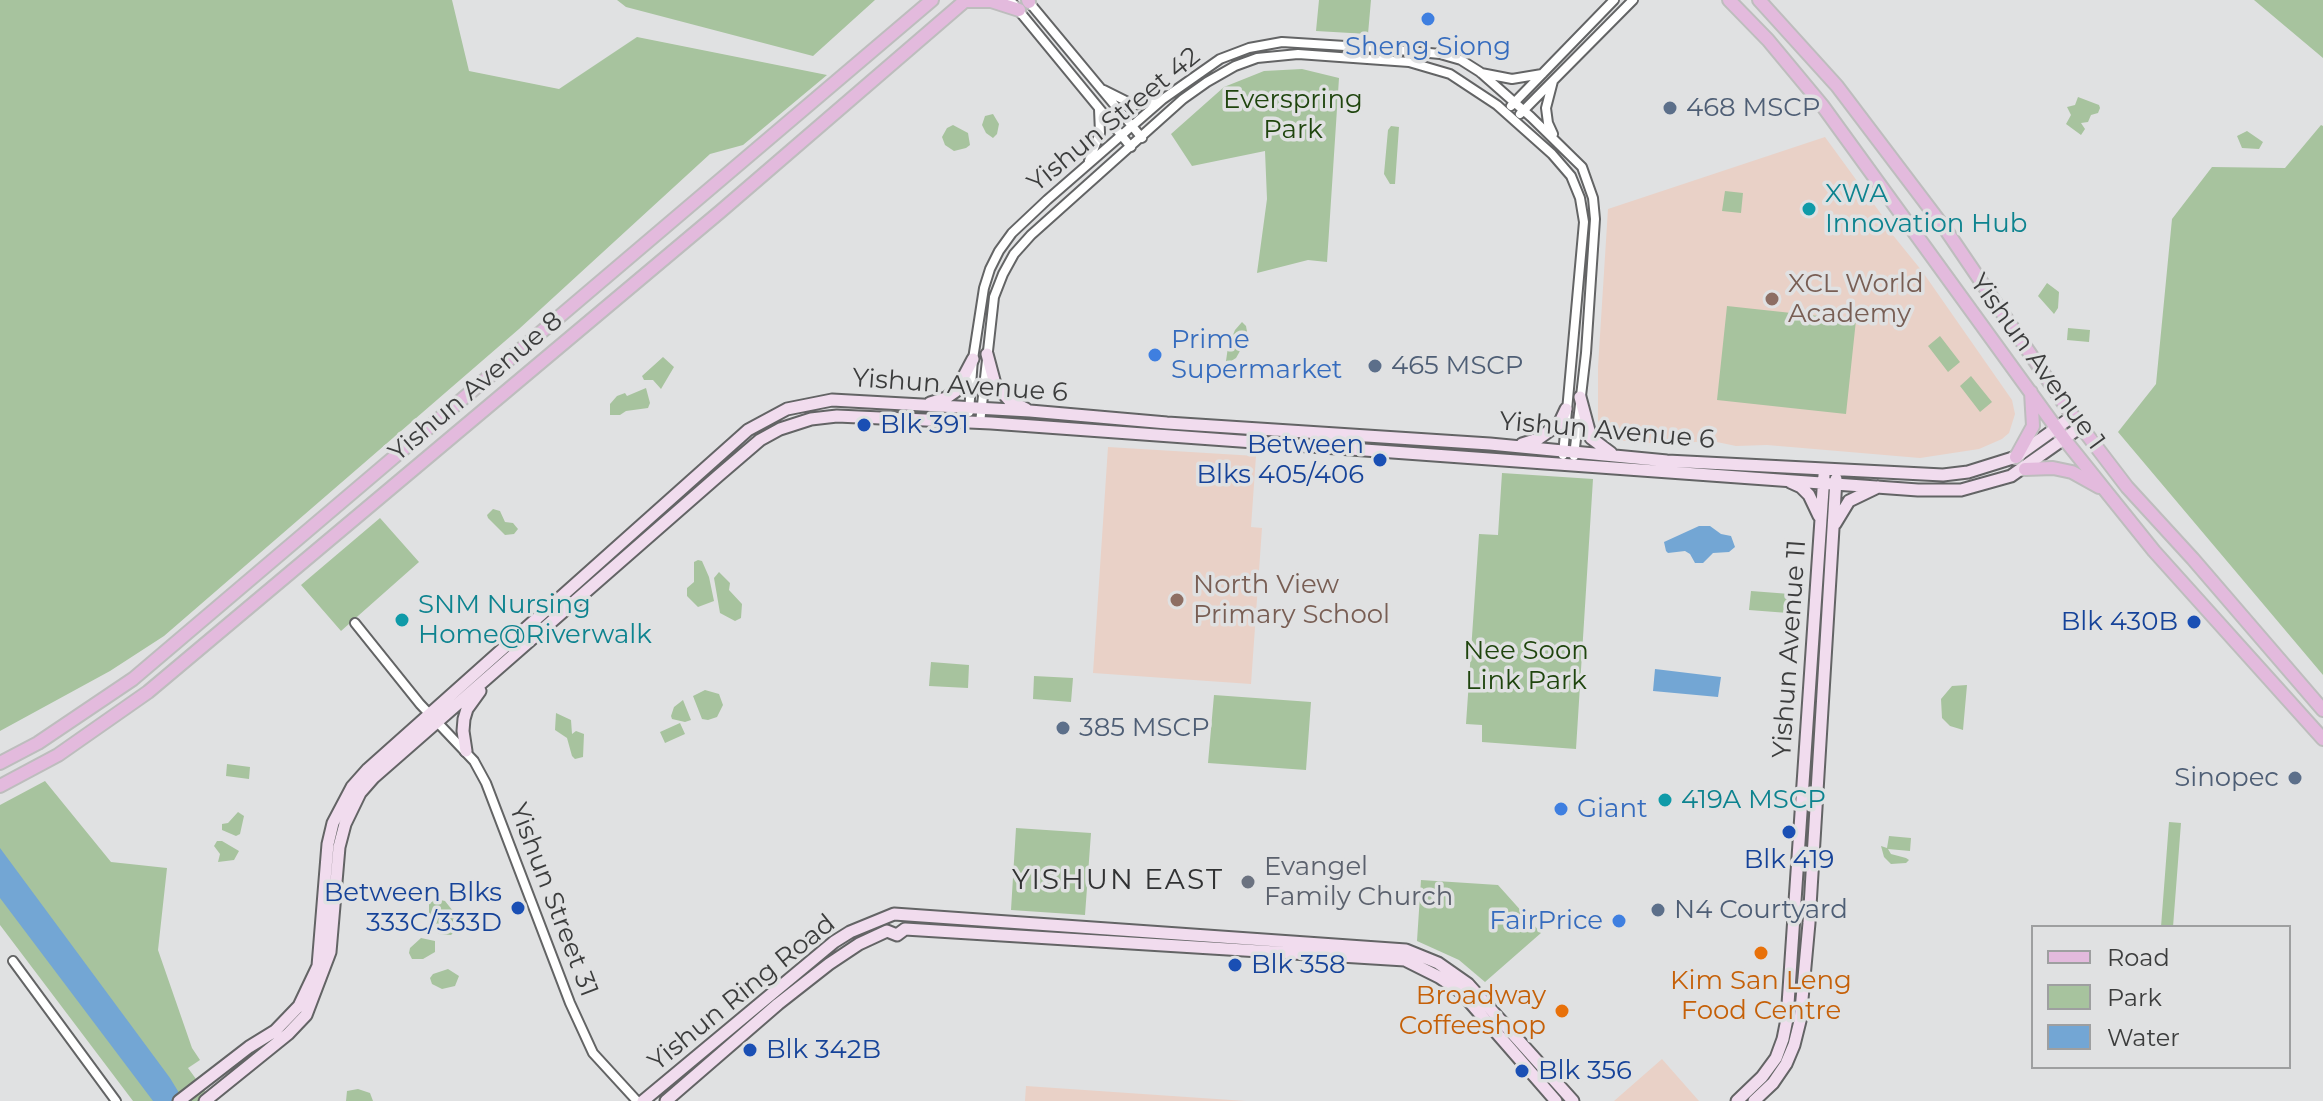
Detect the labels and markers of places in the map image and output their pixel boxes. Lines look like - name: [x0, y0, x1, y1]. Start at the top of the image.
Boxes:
- marker: Sheng Siong: [1419, 10, 1437, 28]
- place label: Sheng Siong: [1345, 31, 1511, 63]
- place label: 468 MSCP: [1686, 92, 1820, 124]
- marker: 468 MSCP: [1661, 99, 1679, 117]
- place label: XWA Innovation Hub: [1825, 178, 2027, 240]
- marker: XWA Innovation Hub: [1800, 200, 1818, 218]
- place label: XCL World Academy: [1788, 268, 1924, 330]
- marker: XCL World Academy: [1763, 290, 1781, 308]
- place label: Prime Supermarket: [1171, 324, 1342, 386]
- marker: Prime Supermarket: [1146, 346, 1164, 364]
- place label: 465 MSCP: [1391, 350, 1523, 382]
- marker: 465 MSCP: [1366, 357, 1384, 375]
- place label: Blk 391: [880, 409, 969, 441]
- marker: Blk 391: [855, 416, 873, 434]
- place label: Between Blks 405/406: [1196, 429, 1364, 490]
- marker: Between Blks 405/406: [1371, 451, 1389, 469]
- place label: North View Primary School: [1193, 569, 1390, 630]
- place label: SNM Nursing Home@Riverwalk: [418, 589, 652, 650]
- marker: North View Primary School: [1168, 591, 1186, 609]
- place label: Blk 430B: [2061, 606, 2178, 638]
- marker: SNM Nursing Home@Riverwalk: [393, 611, 411, 629]
- marker: Blk 430B: [2185, 613, 2203, 631]
- place label: 385 MSCP: [1079, 712, 1210, 744]
- marker: 385 MSCP: [1054, 719, 1072, 737]
- place label: Sinopec: [2174, 762, 2279, 794]
- marker: Sinopec: [2286, 769, 2304, 787]
- place label: 419A MSCP: [1681, 784, 1826, 816]
- marker: 419A MSCP: [1656, 791, 1674, 809]
- place label: Giant: [1577, 793, 1648, 825]
- marker: Giant: [1552, 800, 1570, 818]
- marker: Blk 419: [1780, 823, 1798, 841]
- place label: Blk 419: [1744, 844, 1834, 876]
- place label: Evangel Family Church: [1264, 851, 1453, 912]
- marker: Evangel Family Church: [1239, 873, 1257, 891]
- place label: Between Blks 333C/333D: [324, 877, 502, 938]
- place label: N4 Courtyard: [1674, 894, 1848, 926]
- marker: Between Blks 333C/333D: [509, 899, 527, 917]
- marker: N4 Courtyard: [1649, 901, 1667, 919]
- place label: FairPrice: [1489, 905, 1603, 937]
- marker: FairPrice: [1610, 912, 1628, 930]
- marker: Kim San Leng Food Centre: [1752, 944, 1770, 962]
- place label: Blk 358: [1251, 949, 1346, 981]
- marker: Blk 358: [1226, 956, 1244, 974]
- place label: Kim San Leng Food Centre: [1670, 965, 1852, 1026]
- place label: Broadway Coffeeshop: [1399, 980, 1546, 1042]
- marker: Broadway Coffeeshop: [1553, 1002, 1571, 1020]
- place label: Blk 342B: [766, 1034, 881, 1066]
- marker: Blk 342B: [741, 1041, 759, 1059]
- place label: Blk 356: [1538, 1055, 1632, 1087]
- marker: Blk 356: [1513, 1062, 1531, 1080]

